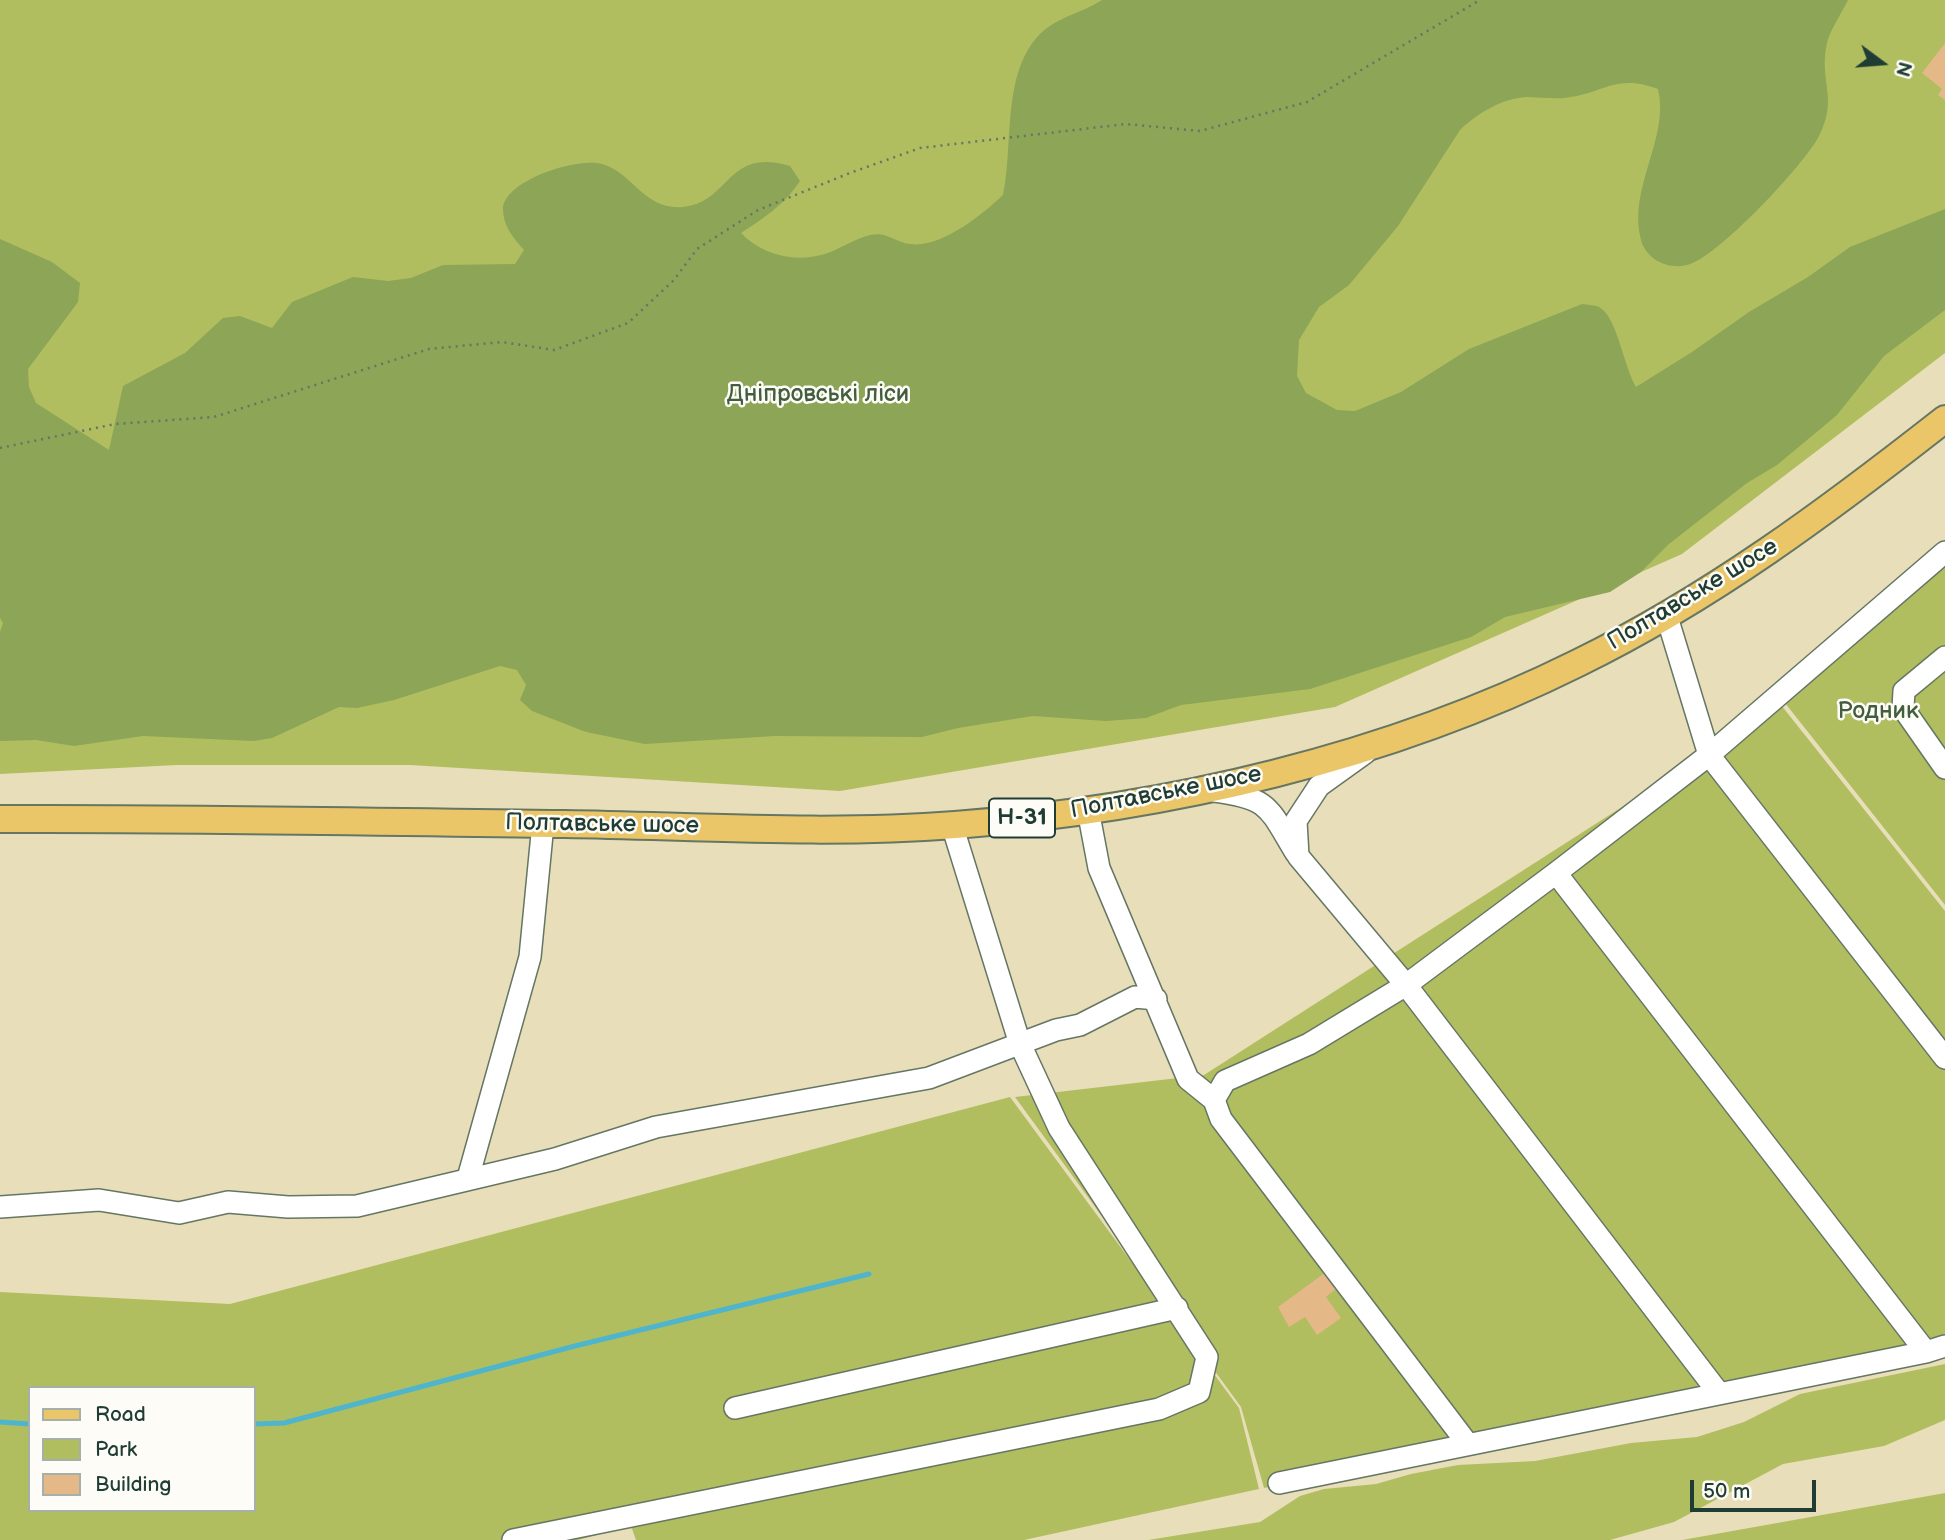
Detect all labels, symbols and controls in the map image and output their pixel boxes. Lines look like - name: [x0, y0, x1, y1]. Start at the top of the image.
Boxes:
- north arrow: [1847, 28, 1917, 98]
- text: N: [1890, 59, 1916, 79]
- park label: Дніпровські ліси: [727, 381, 909, 409]
- street label: Полтавське шосе: [1603, 533, 1783, 657]
- park label: Родник: [1837, 698, 1919, 726]
- street label: Полтавське шосе: [1068, 760, 1264, 826]
- road number: Н-31: [989, 798, 1055, 838]
- street label: Полтавське шосе: [505, 809, 699, 841]
- legend: [28, 1386, 256, 1512]
- text: Road: [95, 1402, 146, 1427]
- text: Park: [95, 1437, 137, 1462]
- scale bar: [1693, 1466, 1819, 1510]
- text: Building: [95, 1472, 171, 1497]
- text: 50 m: [1703, 1479, 1750, 1504]

